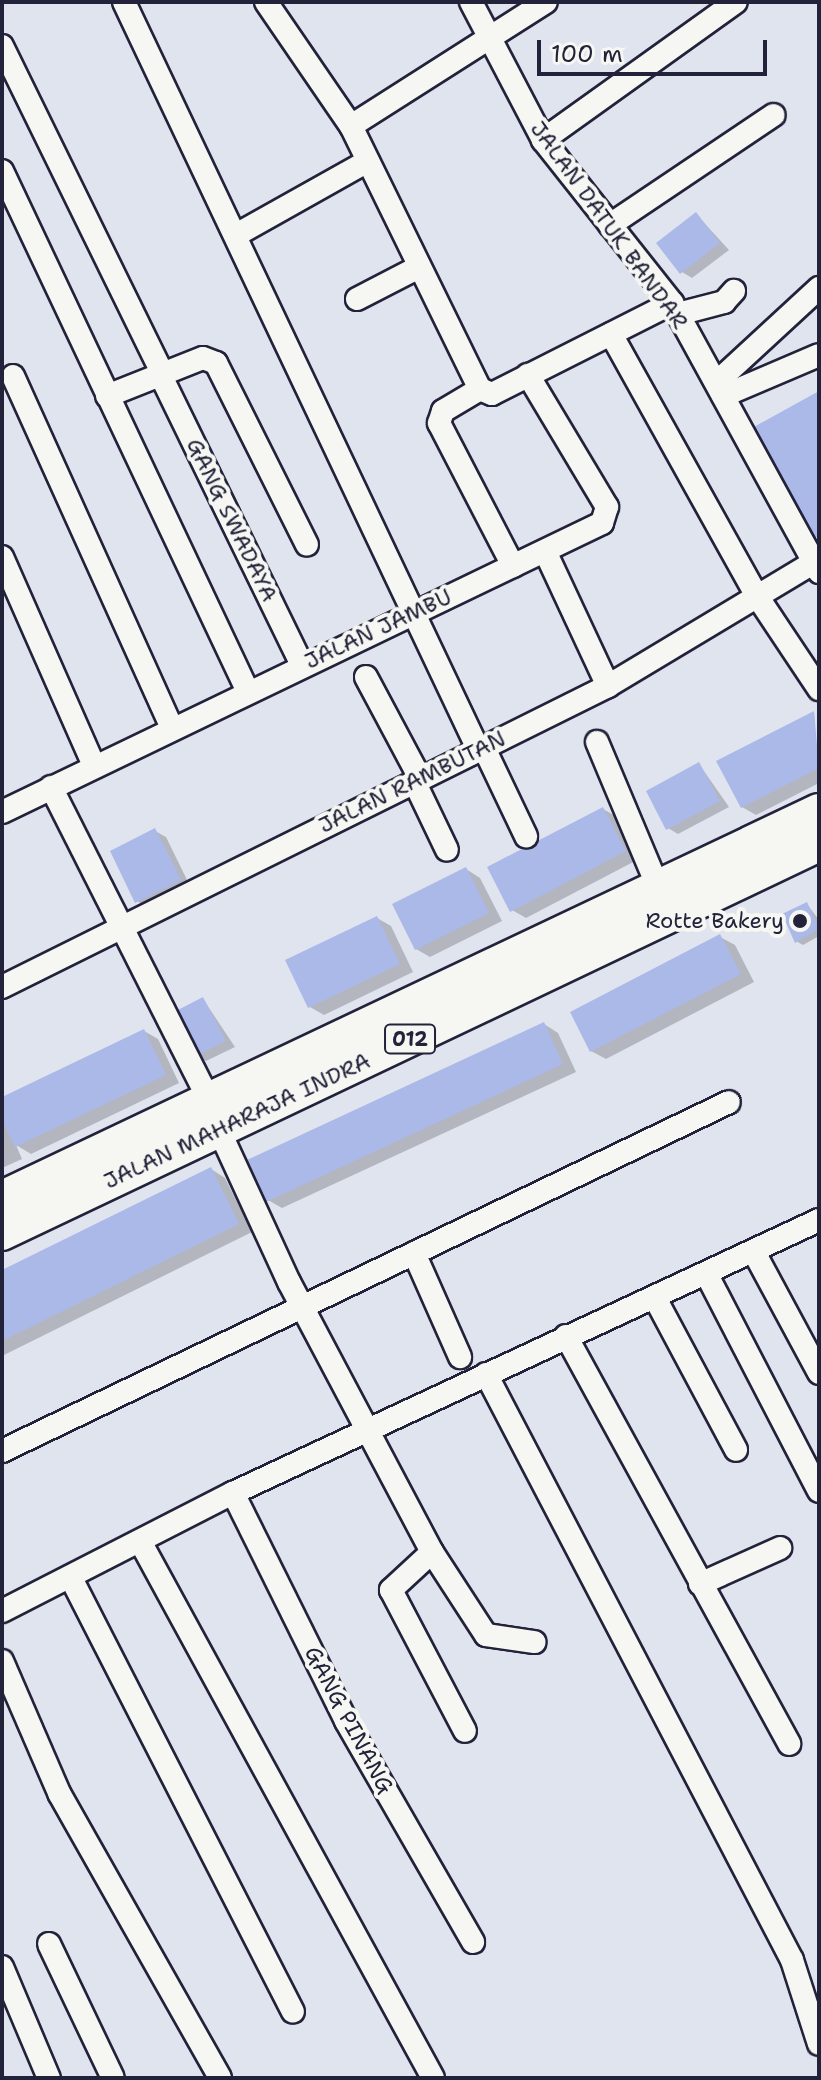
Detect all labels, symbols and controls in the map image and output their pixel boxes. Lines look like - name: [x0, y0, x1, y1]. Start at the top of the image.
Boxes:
- scale bar: [541, 24, 771, 74]
- text: 100 m: [551, 38, 623, 70]
- street label: JALAN DATUK BANDAR: [525, 116, 693, 334]
- street label: GANG SWADAYA: [181, 434, 283, 606]
- street label: JALAN JAMBU: [300, 583, 456, 675]
- street label: JALAN RAMBUTAN: [314, 725, 510, 839]
- place label: Rotte Bakery: [645, 908, 784, 934]
- marker: Rotte Bakery: [791, 912, 809, 930]
- road number: 012: [384, 1023, 436, 1055]
- street label: JALAN MAHARAJA INDRA: [100, 1048, 374, 1194]
- street label: GANG PINANG: [299, 1642, 399, 1798]

